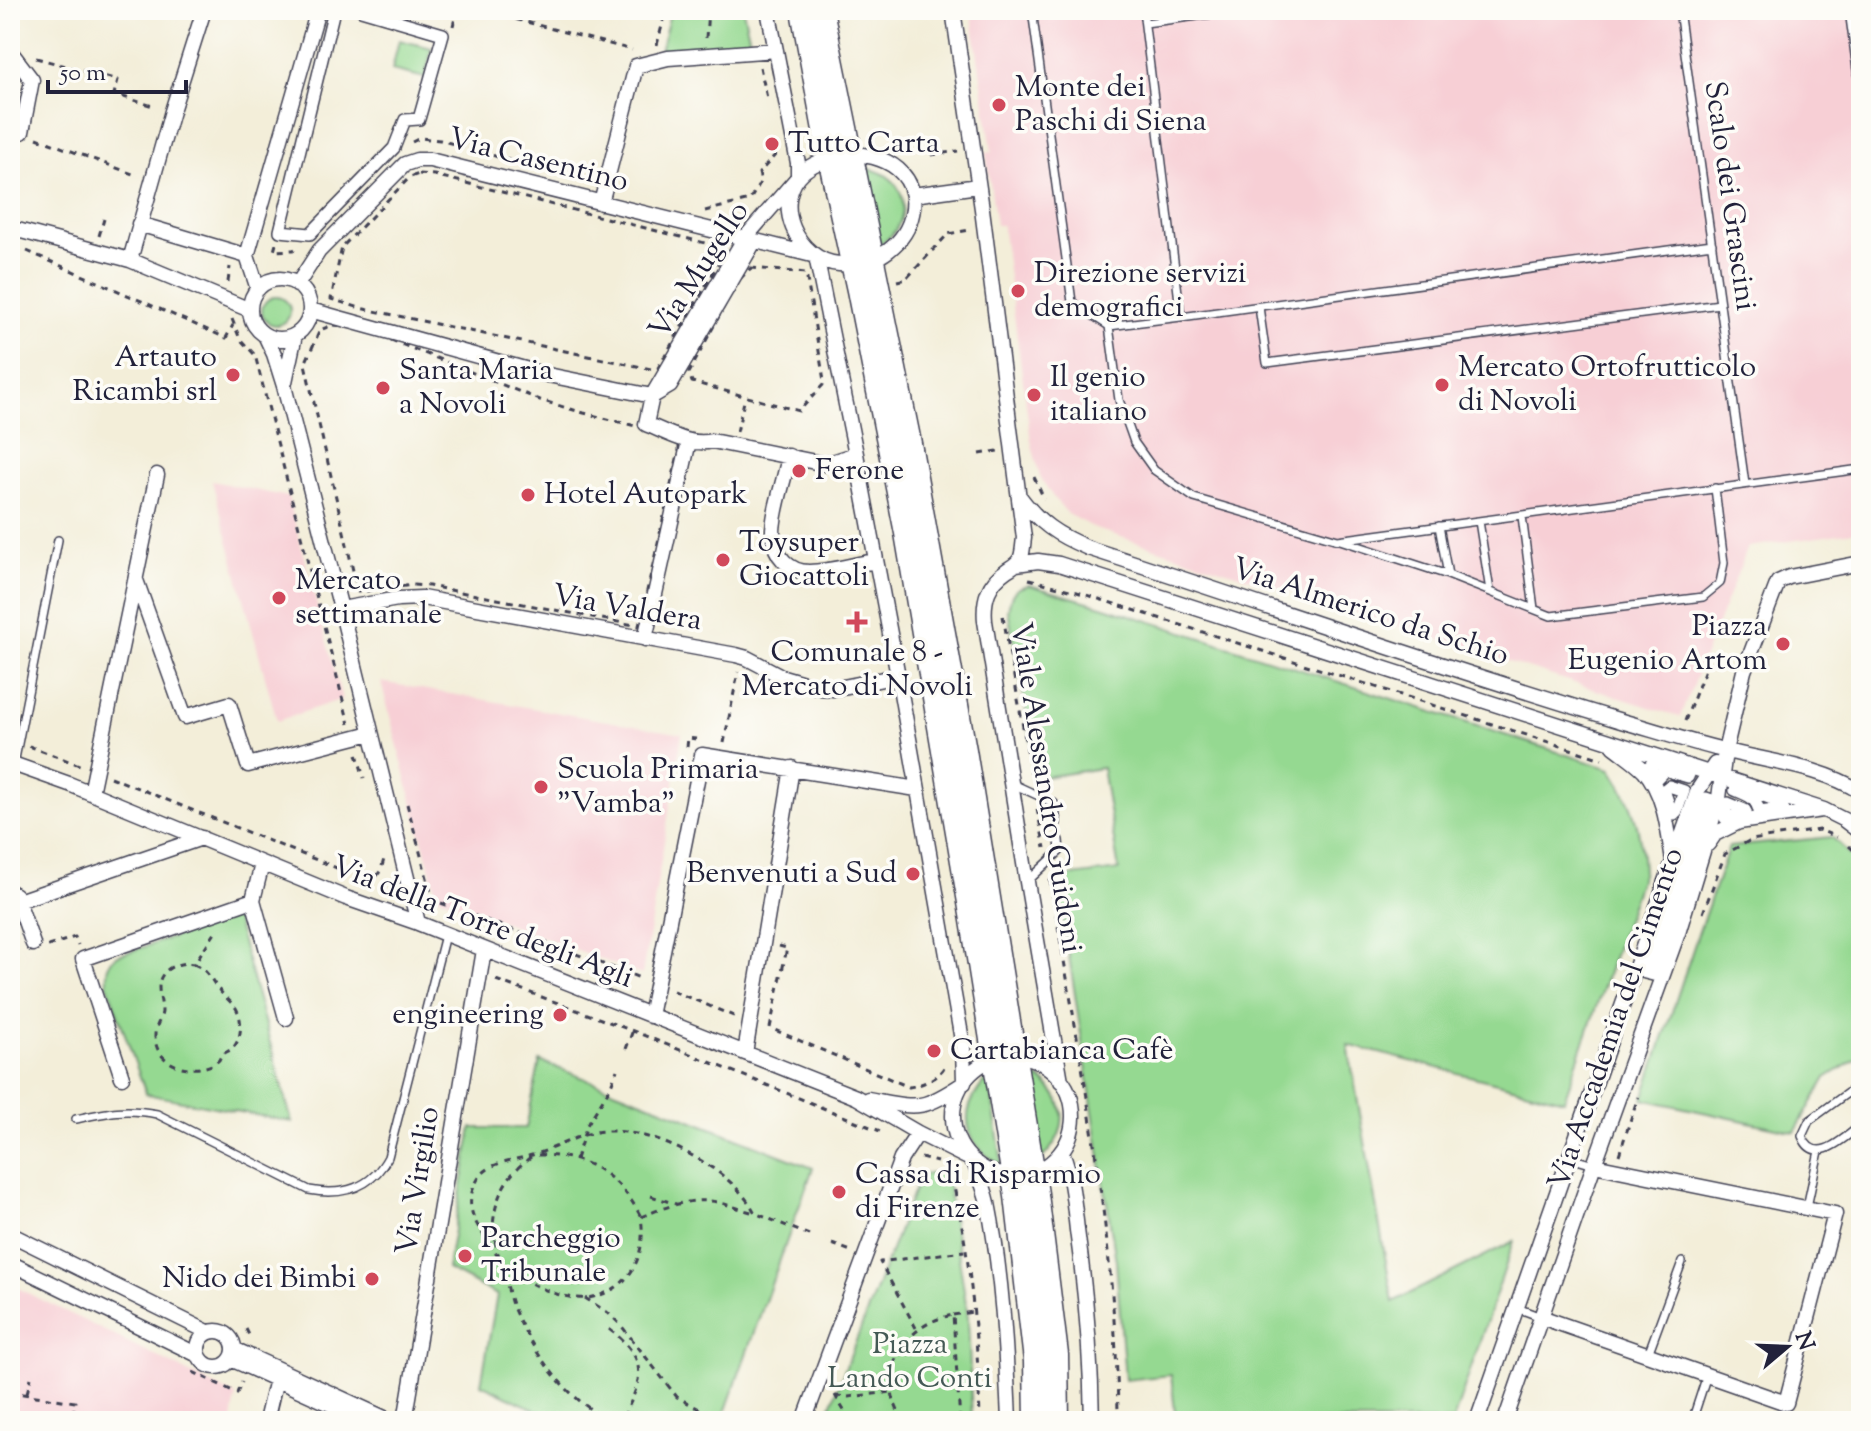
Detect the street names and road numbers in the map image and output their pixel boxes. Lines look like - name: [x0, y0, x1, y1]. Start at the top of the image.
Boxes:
- street label: Scalo dei Grascini: [1692, 78, 1766, 314]
- street label: Via Casentino: [443, 118, 633, 204]
- street label: Via Mugello: [639, 194, 761, 348]
- street label: Via Almerico da Schio: [1226, 548, 1514, 678]
- street label: Via Valdera: [549, 575, 705, 643]
- street label: Viale Alessandro Guidoni: [998, 619, 1092, 957]
- street label: Via Accademia del Cimento: [1538, 842, 1696, 1196]
- street label: Via della Torre degli Agli: [325, 846, 639, 1000]
- street label: Via Virgilio: [386, 1104, 452, 1258]

